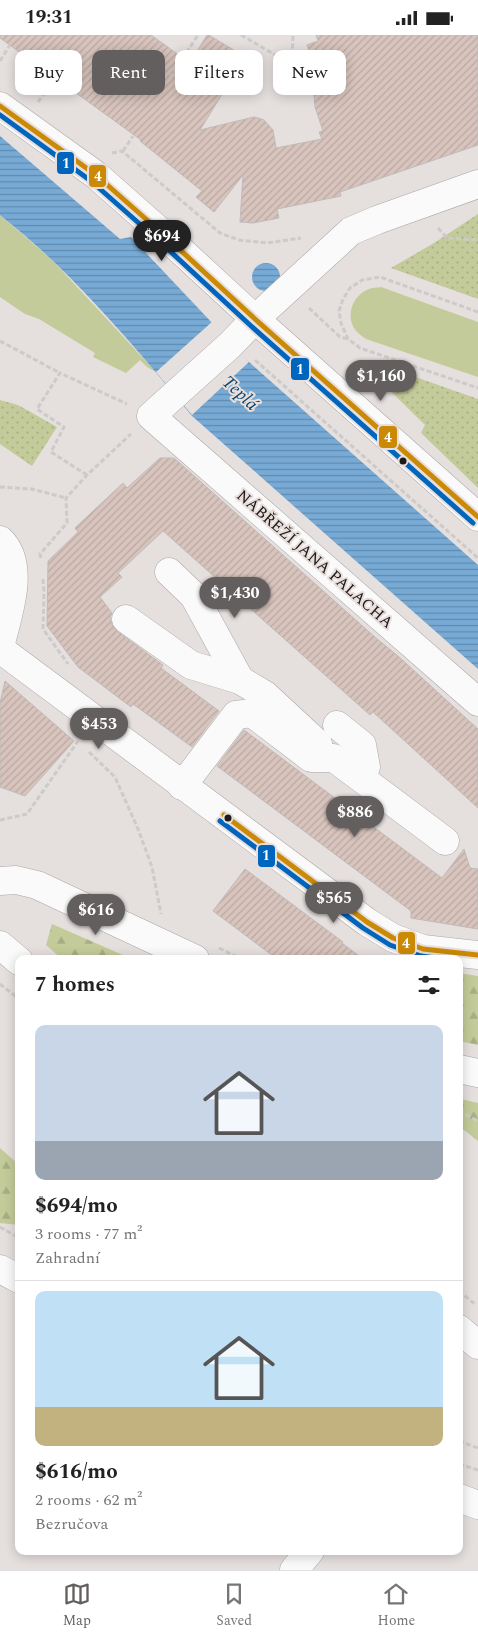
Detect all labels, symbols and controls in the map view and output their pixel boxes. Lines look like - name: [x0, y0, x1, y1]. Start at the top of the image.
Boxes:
- text: 19:31: [25, 3, 73, 32]
- chip: Buy: [15, 50, 82, 95]
- chip: Rent: [92, 50, 165, 95]
- chip: Filters: [175, 50, 263, 95]
- chip: New: [273, 50, 346, 95]
- line badge: 1: [56, 151, 75, 175]
- text: 1: [62, 153, 70, 174]
- line badge: 4: [88, 164, 107, 188]
- text: 4: [94, 166, 102, 187]
- pin: $694: [132, 219, 192, 262]
- text: $694: [144, 224, 180, 248]
- line badge: 1: [290, 357, 310, 381]
- text: 1: [296, 359, 304, 380]
- pin: $1,160: [340, 359, 422, 402]
- text: $1,160: [356, 364, 406, 388]
- water label: Teplá: [216, 369, 265, 418]
- line badge: 4: [378, 425, 398, 449]
- text: 4: [384, 427, 392, 448]
- unlabelled marker: [398, 456, 408, 466]
- street label: NÁBŘEŽÍ JANA PALACHA: [231, 484, 399, 634]
- pin: $1,430: [194, 577, 276, 619]
- text: $1,430: [210, 581, 260, 605]
- pin: $453: [69, 707, 129, 750]
- text: $453: [81, 712, 117, 736]
- pin: $886: [325, 795, 385, 838]
- text: $886: [337, 800, 373, 824]
- unlabelled marker: [223, 813, 233, 823]
- line badge: 1: [257, 844, 276, 868]
- text: 1: [262, 845, 270, 866]
- pin: $565: [304, 881, 364, 924]
- text: $565: [316, 886, 352, 910]
- pin: $616: [66, 893, 126, 936]
- text: $616: [78, 898, 114, 922]
- line badge: 4: [397, 931, 416, 955]
- text: 4: [402, 933, 410, 954]
- text: 7 homes: [35, 969, 115, 1001]
- icon: filters: [415, 971, 443, 999]
- icon: home: [194, 1058, 284, 1148]
- text: $694/mo: [35, 1190, 118, 1222]
- text: 3 rooms · 77 m²: [35, 1222, 142, 1246]
- text: Zahradní: [35, 1246, 100, 1270]
- icon: home: [194, 1323, 284, 1413]
- text: $616/mo: [35, 1456, 118, 1488]
- text: 2 rooms · 62 m²: [35, 1488, 142, 1512]
- text: Bezručova: [35, 1512, 108, 1536]
- tab: Map: [63, 1580, 91, 1631]
- tab: Saved: [216, 1580, 252, 1631]
- tab: Home: [378, 1580, 415, 1631]

